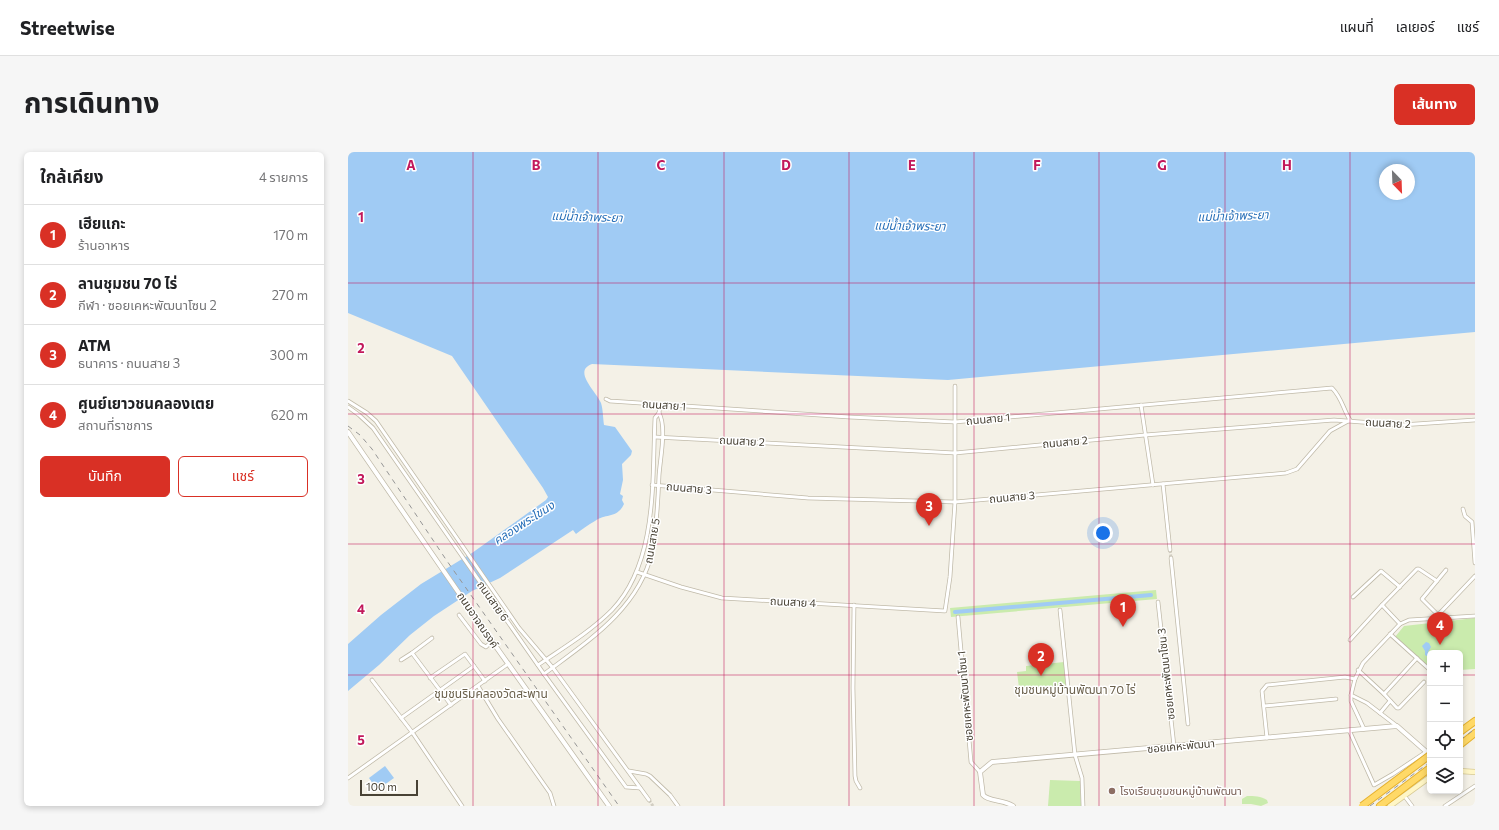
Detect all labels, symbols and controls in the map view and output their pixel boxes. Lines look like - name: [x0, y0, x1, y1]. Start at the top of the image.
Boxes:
- text: Streetwise: [20, 16, 115, 39]
- text: แผนที่: [1340, 18, 1374, 35]
- text: เลเยอร์: [1396, 18, 1435, 35]
- text: แชร์: [1457, 18, 1479, 35]
- button: เส้นทาง: [1394, 84, 1475, 125]
- text: การเดินทาง: [24, 85, 159, 119]
- text: A: [406, 157, 416, 173]
- text: B: [532, 157, 541, 173]
- text: C: [657, 157, 666, 173]
- text: D: [781, 157, 791, 173]
- text: E: [908, 157, 916, 173]
- text: F: [1033, 157, 1041, 173]
- text: G: [1157, 157, 1167, 173]
- text: H: [1282, 157, 1292, 173]
- north arrow: [1379, 164, 1415, 200]
- text: ใกล้เคียง: [40, 166, 103, 187]
- text: 4 รายการ: [259, 169, 308, 185]
- water label: แม่น้ำเจ้าพระยา: [1197, 206, 1270, 223]
- water label: แม่น้ำเจ้าพระยา: [551, 207, 624, 224]
- text: 1: [358, 209, 364, 225]
- text: เฮียแกะ: [78, 214, 126, 232]
- water label: แม่น้ำเจ้าพระยา: [874, 216, 947, 233]
- text: 1: [50, 227, 56, 243]
- text: 170 m: [273, 227, 308, 243]
- text: ร้านอาหาร: [78, 237, 130, 253]
- text: ลานชุมชน 70 ไร่: [78, 274, 177, 292]
- text: 2: [49, 287, 57, 303]
- text: 270 m: [272, 287, 308, 303]
- text: กีฬา · ซอยเคหะพัฒนาโซน 2: [78, 297, 217, 313]
- text: ATM: [78, 336, 111, 354]
- text: 2: [357, 340, 365, 356]
- text: 3: [49, 347, 57, 363]
- text: 300 m: [270, 347, 308, 363]
- text: ธนาคาร · ถนนสาย 3: [78, 355, 180, 371]
- text: ศูนย์เยาวชนคลองเตย: [78, 394, 214, 412]
- street label: ถนนสาย 1: [642, 396, 687, 413]
- text: 4: [49, 407, 57, 423]
- text: 620 m: [271, 407, 308, 423]
- street label: ถนนสาย 1: [965, 410, 1011, 427]
- street label: ถนนสาย 2: [1365, 415, 1411, 430]
- text: สถานที่ราชการ: [78, 417, 153, 433]
- street label: ถนนสาย 2: [719, 433, 765, 448]
- street label: ถนนสาย 2: [1042, 433, 1088, 450]
- button: บันทึก: [40, 456, 170, 497]
- button: แชร์: [178, 456, 308, 497]
- text: 3: [357, 471, 365, 487]
- street label: ถนนสาย 3: [666, 479, 712, 496]
- street label: ถนนสาย 3: [989, 488, 1035, 505]
- pin: 3: [916, 493, 942, 526]
- water label: คลองพระโขนง: [490, 497, 557, 547]
- street label: ถนนสาย 5: [641, 517, 662, 565]
- your location: [1093, 523, 1113, 543]
- street label: ถนนสาย 6: [475, 578, 512, 624]
- street label: ถนนอาจณรงค์: [455, 589, 502, 650]
- street label: ถนนสาย 4: [770, 594, 817, 609]
- pin: 1: [1110, 594, 1136, 627]
- text: 4: [357, 601, 365, 617]
- pin: 4: [1427, 612, 1453, 645]
- street label: ซอยเคหะพัฒนาโซน 3: [1154, 627, 1177, 721]
- pin: 2: [1028, 643, 1054, 676]
- street label: ซอยเคหะพัฒนาโซน 1: [954, 650, 975, 742]
- map controls: [1427, 650, 1463, 794]
- button: +: [1427, 650, 1463, 686]
- district label: ชุมชนหมู่บ้านพัฒนา 70 ไร่: [1014, 682, 1136, 697]
- district label: ชุมชนริมคลองวัดสะพาน: [434, 686, 548, 701]
- button: −: [1427, 686, 1463, 722]
- button: locate: [1427, 722, 1463, 758]
- text: 5: [357, 732, 365, 748]
- street label: ซอยเคหะพัฒนา: [1147, 736, 1215, 755]
- button: layers: [1427, 758, 1463, 794]
- scale bar: [360, 778, 418, 797]
- text: 100 m: [366, 780, 397, 793]
- place label: โรงเรียนชุมชนหมู่บ้านพัฒนา: [1120, 784, 1242, 798]
- marker: โรงเรียนชุมชนหมู่บ้านพัฒนา: [1107, 786, 1117, 796]

